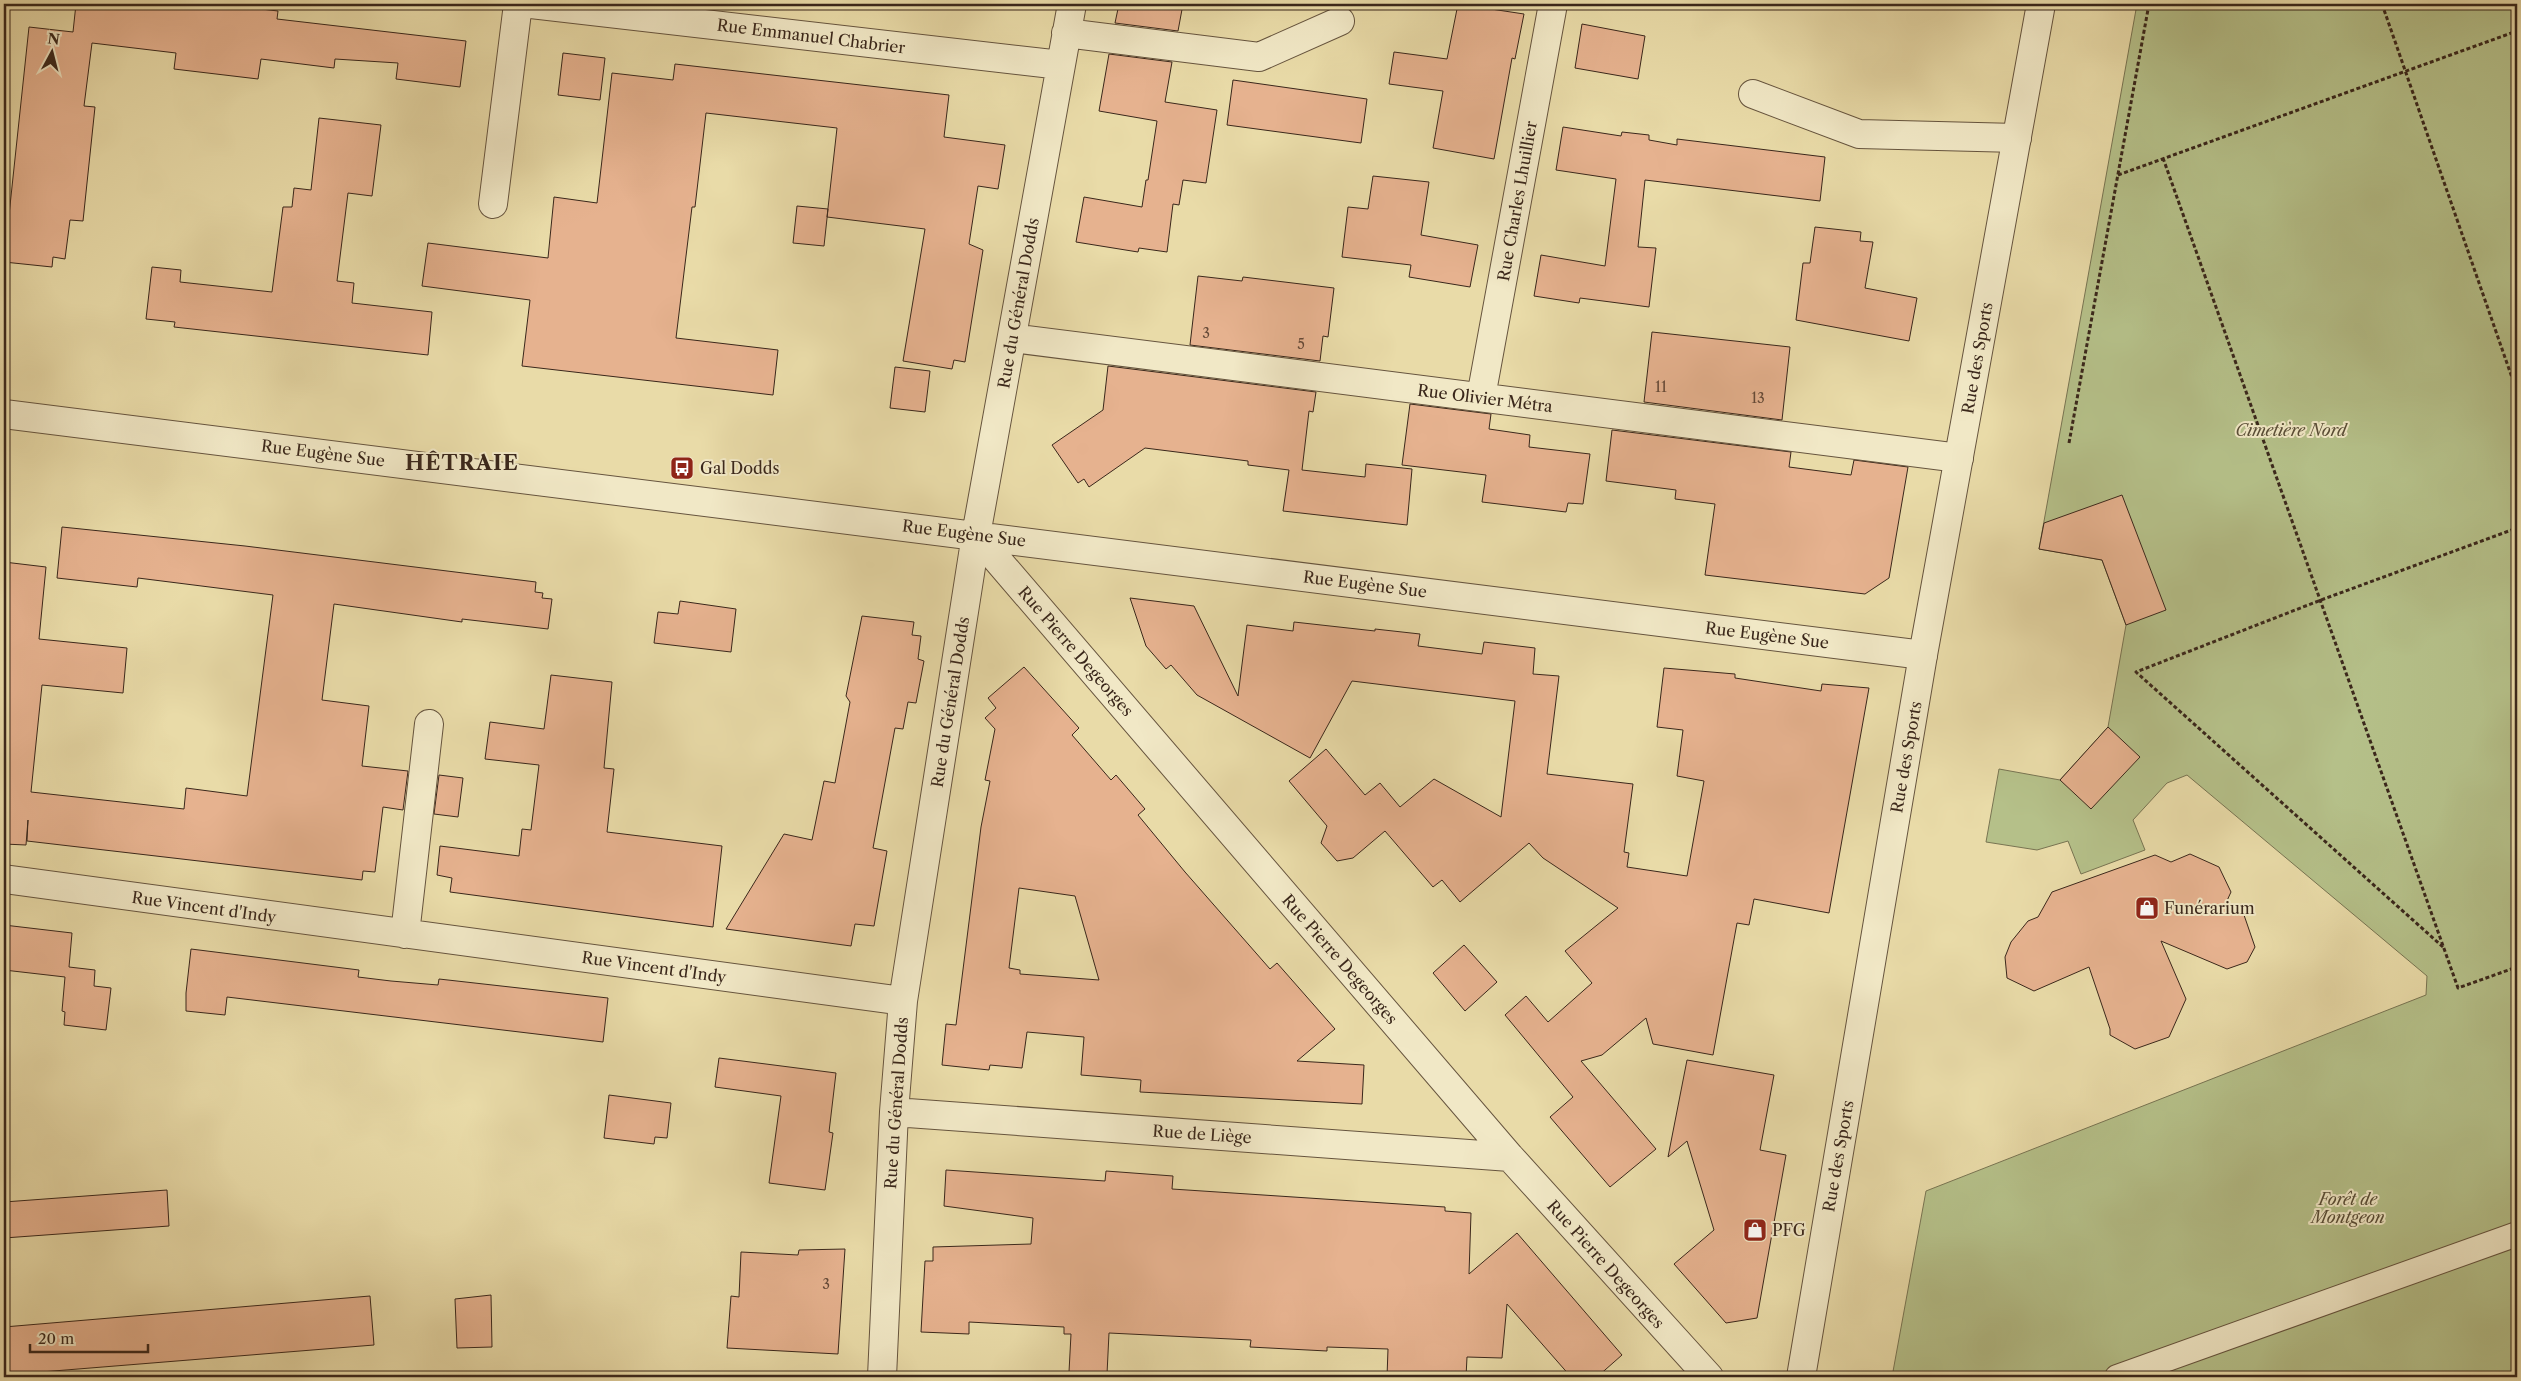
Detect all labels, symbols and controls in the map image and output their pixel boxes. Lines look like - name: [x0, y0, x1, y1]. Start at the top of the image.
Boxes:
- street label: Rue Emmanuel Chabrier: [716, 15, 907, 58]
- north arrow: [28, 28, 78, 78]
- text: N: [46, 29, 61, 49]
- street label: Rue Charles Lhuillier: [1493, 119, 1541, 283]
- street label: Rue du Général Dodds: [993, 216, 1043, 390]
- street label: Rue des Sports: [1957, 300, 1997, 416]
- house number: 3: [1202, 324, 1210, 342]
- house number: 5: [1297, 335, 1305, 353]
- house number: 11: [1655, 378, 1667, 396]
- street label: Rue Olivier Métra: [1416, 380, 1554, 416]
- house number: 13: [1751, 389, 1765, 407]
- park label: Cimetière Nord: [2235, 420, 2348, 440]
- street label: Rue Eugène Sue: [260, 435, 386, 471]
- district label: HÊTRAIE: [405, 450, 519, 475]
- bus stop icon: Gal Dodds: [669, 455, 695, 481]
- place label: Gal Dodds: [700, 458, 780, 478]
- street label: Rue Eugène Sue: [901, 515, 1027, 551]
- street label: Rue Eugène Sue: [1302, 566, 1428, 602]
- street label: Rue Pierre Degeorges: [1014, 582, 1138, 720]
- street label: Rue du Général Dodds: [927, 615, 973, 789]
- street label: Rue Eugène Sue: [1704, 617, 1830, 653]
- street label: Rue des Sports: [1886, 699, 1926, 815]
- street label: Rue Vincent d'Indy: [130, 887, 279, 927]
- street label: Rue Pierre Degeorges: [1278, 890, 1402, 1028]
- shop icon: Funérarium: [2134, 895, 2160, 921]
- place label: Funérarium: [2164, 898, 2255, 918]
- street label: Rue Vincent d'Indy: [580, 947, 729, 987]
- street label: Rue du Général Dodds: [880, 1016, 912, 1190]
- street label: Rue des Sports: [1818, 1098, 1858, 1214]
- street label: Rue de Liège: [1152, 1121, 1252, 1147]
- park label: Forêt de Montgeon: [2309, 1189, 2385, 1227]
- street label: Rue Pierre Degeorges: [1543, 1196, 1669, 1332]
- shop icon: PFG: [1742, 1217, 1768, 1243]
- place label: PFG: [1772, 1220, 1806, 1240]
- house number: 3: [822, 1275, 830, 1293]
- scale bar: [30, 1321, 148, 1353]
- text: 20 m: [38, 1329, 74, 1348]

